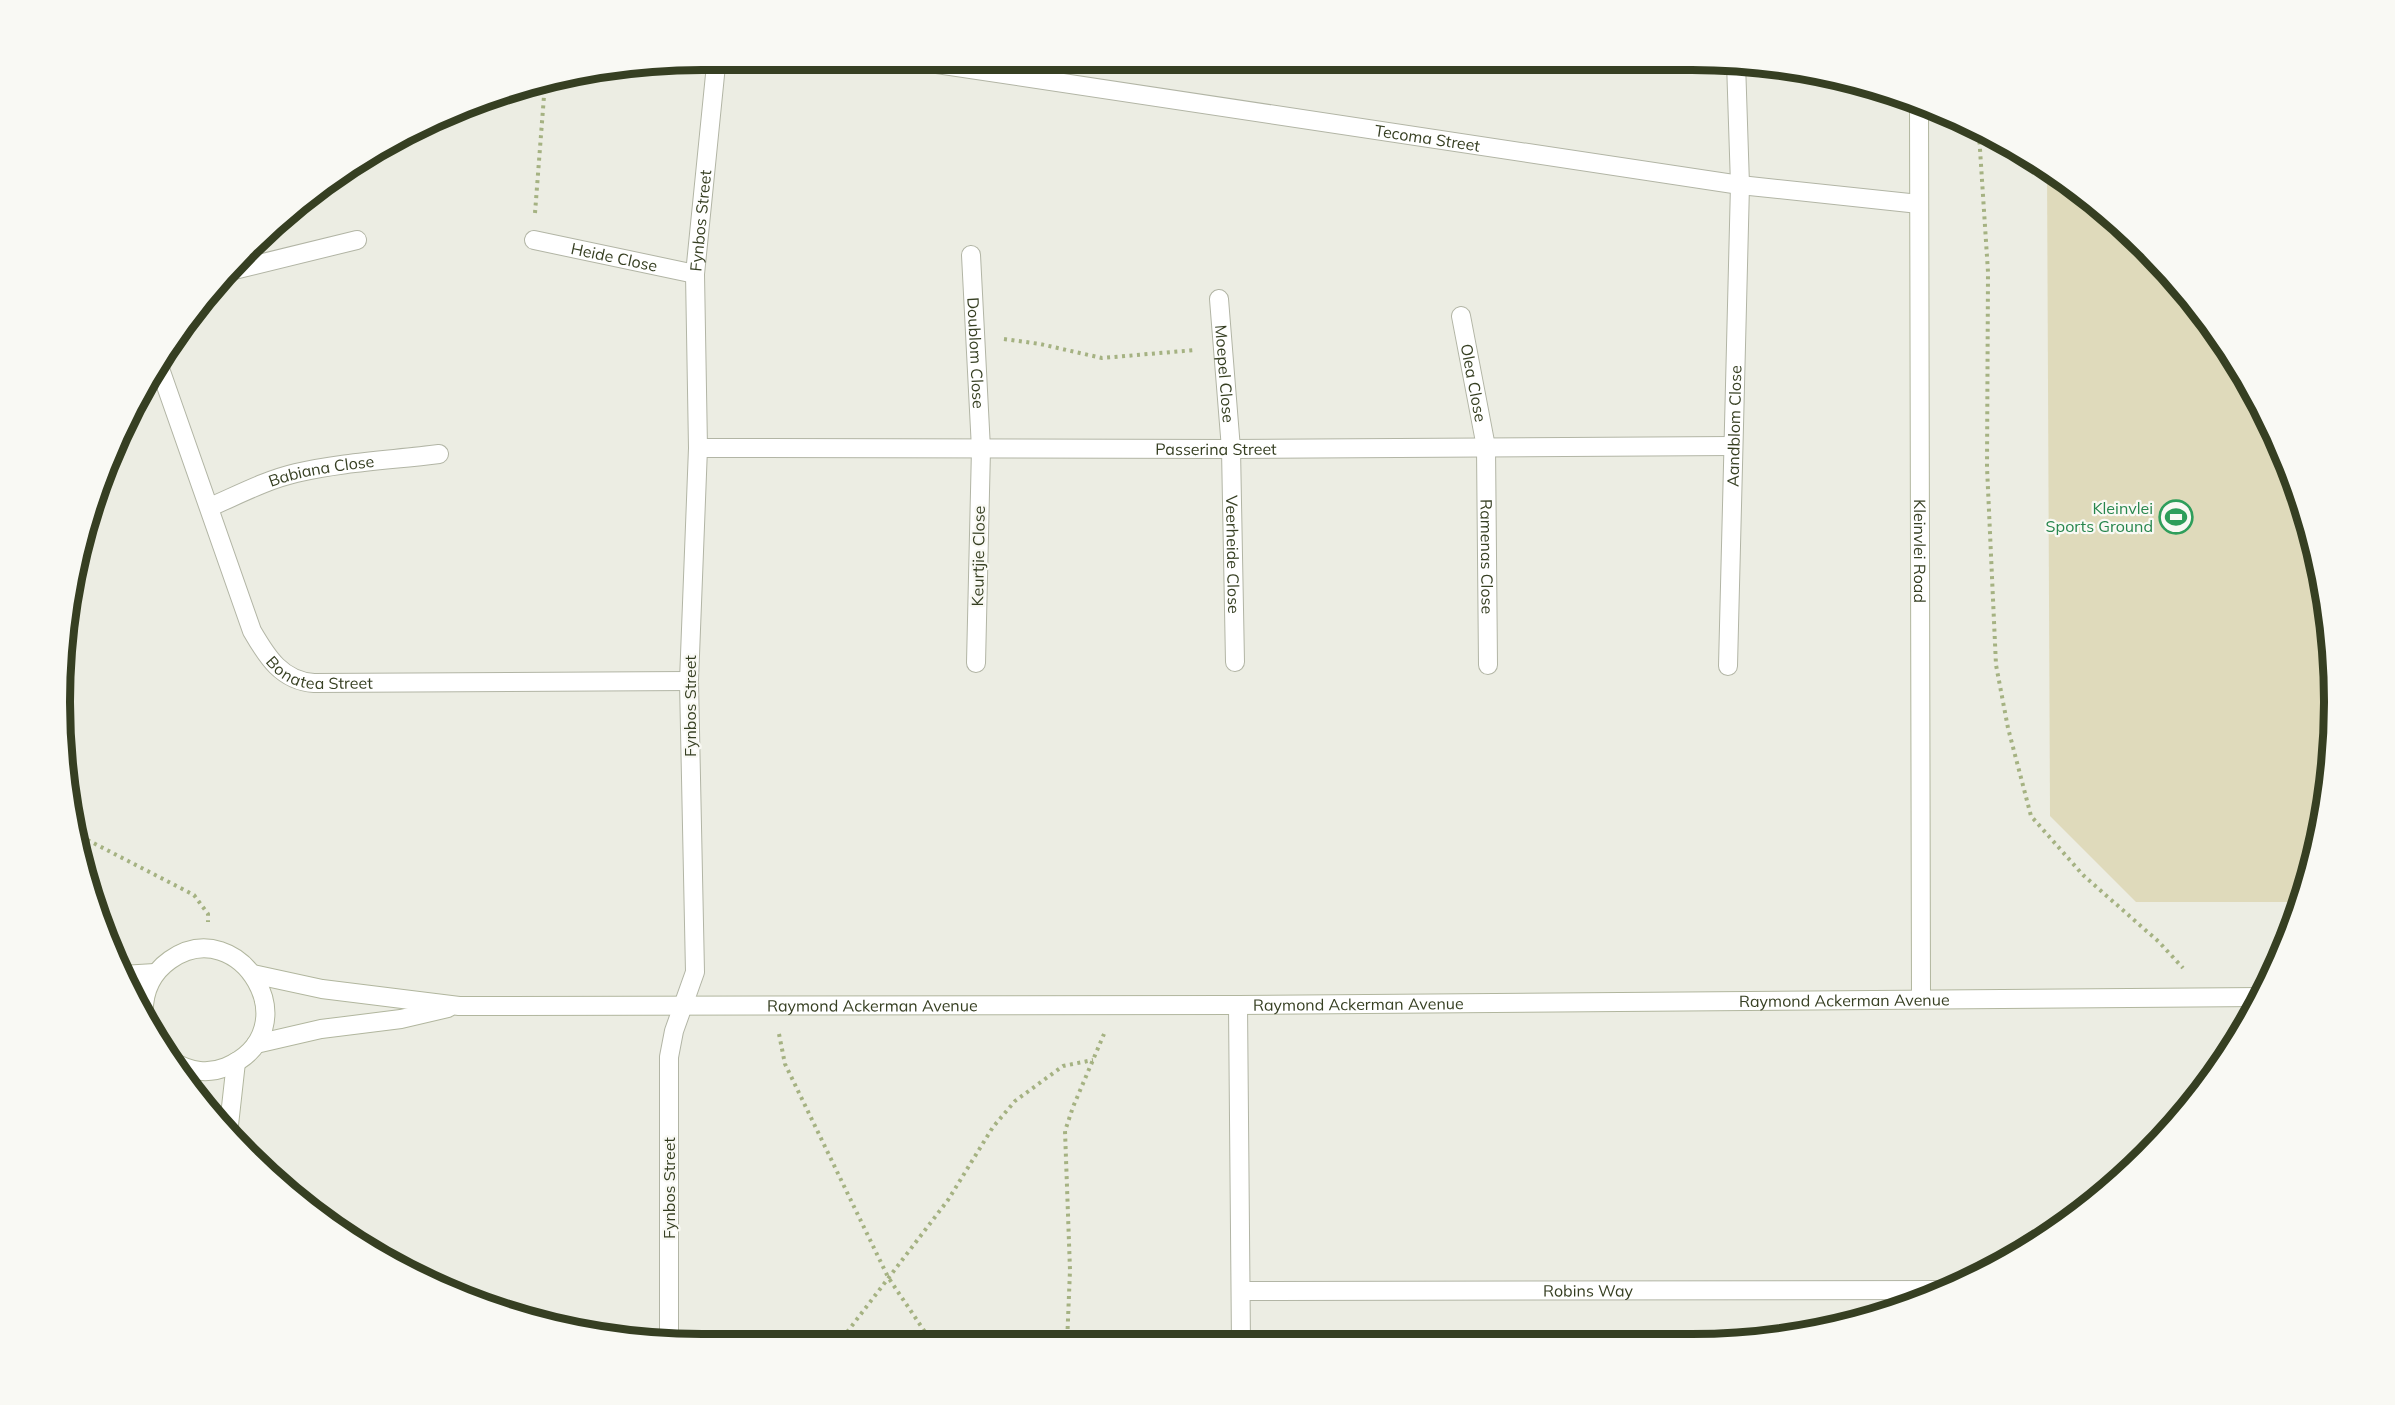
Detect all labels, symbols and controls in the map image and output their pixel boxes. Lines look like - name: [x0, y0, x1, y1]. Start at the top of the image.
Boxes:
- street label: Tecoma Street: [1373, 120, 1482, 156]
- street label: Fynbos Street: [685, 168, 715, 272]
- street label: Heide Close: [569, 238, 659, 276]
- street label: Doublom Close: [963, 297, 989, 409]
- street label: Moepel Close: [1211, 324, 1239, 424]
- street label: Olea Close: [1456, 342, 1491, 424]
- street label: Aandblom Close: [1722, 365, 1746, 487]
- street label: Passerina Street: [1155, 439, 1277, 459]
- street label: Babiana Close: [266, 451, 375, 491]
- street label: Veerheide Close: [1222, 495, 1244, 614]
- place label: Kleinvlei Sports Ground: [2046, 498, 2153, 536]
- street label: Ramenas Close: [1476, 499, 1498, 614]
- street label: Kleinvlei Road: [1910, 499, 1930, 603]
- sports icon: Kleinvlei Sports Ground: [2158, 499, 2194, 535]
- street label: Keurtjie Close: [967, 505, 989, 607]
- street label: Bonatea Street: [262, 652, 373, 693]
- street label: Fynbos Street: [680, 655, 700, 757]
- street label: Raymond Ackerman Avenue: [1739, 989, 1950, 1011]
- street label: Raymond Ackerman Avenue: [1253, 993, 1464, 1015]
- street label: Raymond Ackerman Avenue: [767, 995, 978, 1016]
- street label: Fynbos Street: [659, 1137, 679, 1239]
- street label: Robins Way: [1543, 1280, 1633, 1301]

